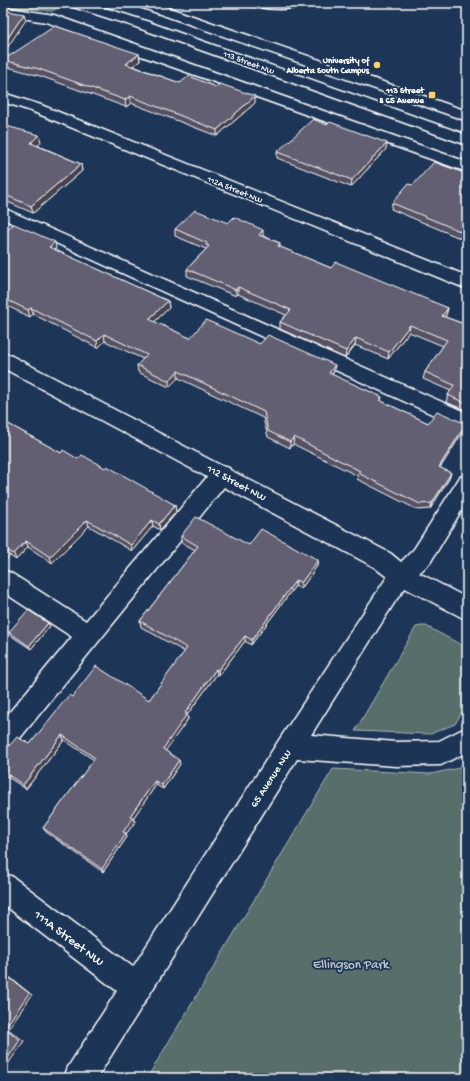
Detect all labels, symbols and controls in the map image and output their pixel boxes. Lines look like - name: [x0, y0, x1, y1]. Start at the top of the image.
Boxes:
- street label: 113 Street NW: [220, 49, 276, 78]
- place label: University of Alberta South Campus: [285, 56, 370, 77]
- marker: University of Alberta South Campus: [372, 60, 382, 70]
- place label: 113 Street & 65 Avenue: [379, 86, 425, 107]
- marker: 113 Street & 65 Avenue: [427, 90, 437, 100]
- street label: 112A Street NW: [204, 174, 264, 207]
- street label: 112 Street NW: [204, 463, 268, 504]
- street label: 65 Avenue NW: [249, 748, 295, 810]
- street label: 111A Street NW: [30, 907, 106, 970]
- park label: Ellingson Park: [313, 958, 390, 973]

